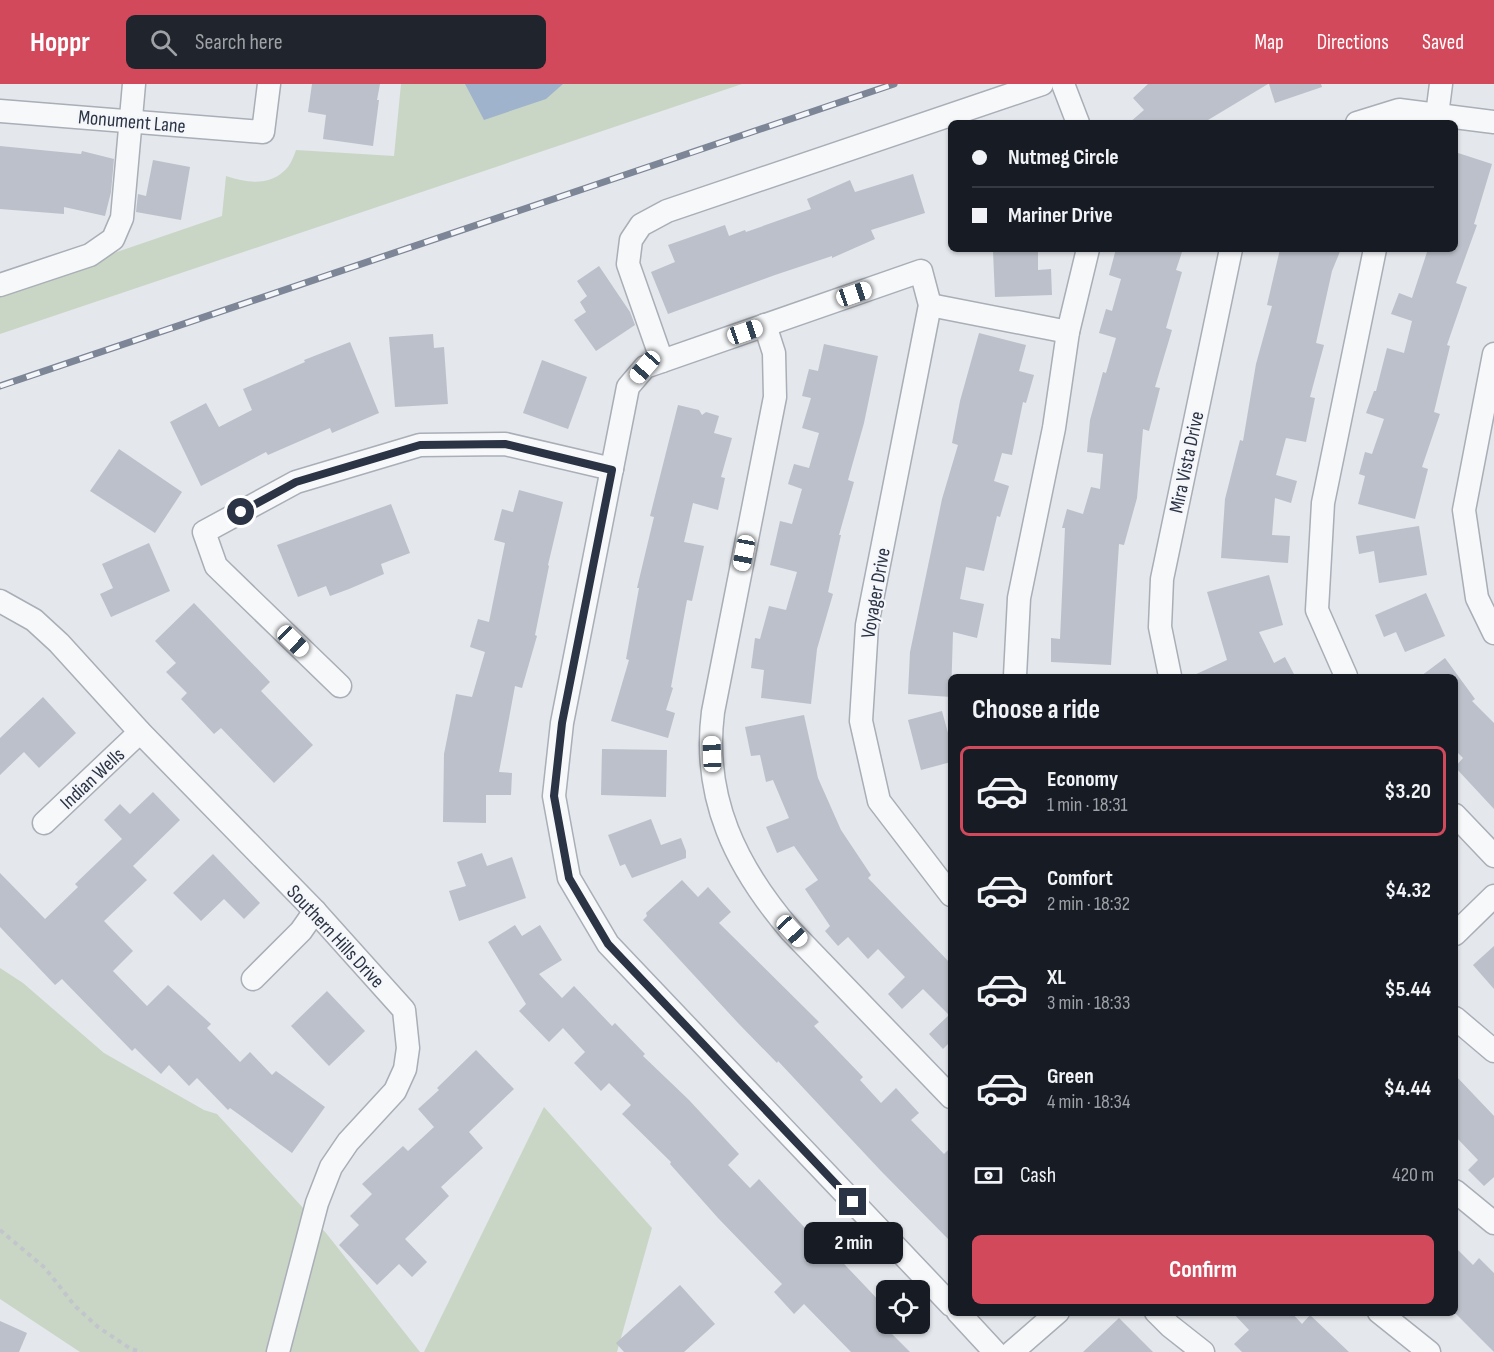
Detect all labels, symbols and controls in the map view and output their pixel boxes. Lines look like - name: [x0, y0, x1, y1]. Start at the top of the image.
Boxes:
- search box: [126, 15, 546, 69]
- text: Hoppr: [30, 26, 90, 59]
- icon: search: [147, 26, 180, 59]
- text: Search here: [195, 29, 282, 56]
- text: Map: [1254, 30, 1284, 55]
- text: Directions: [1317, 30, 1389, 55]
- text: Saved: [1422, 30, 1464, 55]
- street label: Monument Lane: [77, 105, 187, 139]
- text: Nutmeg Circle: [1008, 144, 1119, 171]
- text: Mariner Drive: [1008, 202, 1113, 229]
- car: [834, 280, 874, 308]
- car: [725, 318, 765, 346]
- car: [626, 348, 664, 386]
- street label: Mira Vista Drive: [1164, 409, 1209, 515]
- route start: [227, 498, 254, 525]
- car: [732, 534, 756, 572]
- street label: Voyager Drive: [856, 546, 896, 640]
- car: [274, 622, 312, 660]
- text: Choose a ride: [972, 694, 1100, 726]
- car: [702, 736, 722, 772]
- street label: Indian Wells: [55, 743, 130, 815]
- icon: car: [975, 764, 1029, 818]
- text: Economy: [1047, 766, 1118, 793]
- text: $3.20: [1384, 778, 1431, 805]
- text: 1 min · 18:31: [1047, 793, 1128, 817]
- icon: car: [975, 863, 1029, 917]
- text: Comfort: [1047, 865, 1113, 892]
- text: $4.32: [1385, 877, 1431, 904]
- street label: Southern Hills Drive: [281, 880, 389, 993]
- text: 2 min · 18:32: [1047, 892, 1130, 916]
- car: [773, 912, 811, 950]
- icon: car: [975, 962, 1029, 1016]
- text: XL: [1047, 964, 1066, 991]
- text: $5.44: [1384, 976, 1431, 1003]
- text: 3 min · 18:33: [1047, 991, 1130, 1015]
- icon: car: [975, 1061, 1029, 1115]
- text: Green: [1047, 1063, 1094, 1090]
- text: $4.44: [1384, 1075, 1431, 1102]
- text: 4 min · 18:34: [1047, 1090, 1130, 1114]
- icon: cash: [972, 1159, 1005, 1192]
- text: Cash: [1020, 1162, 1056, 1189]
- text: 420 m: [1392, 1163, 1434, 1187]
- route end: [839, 1188, 866, 1215]
- callout: 2 min: [804, 1223, 902, 1265]
- text: 2 min: [834, 1231, 873, 1255]
- button: Confirm: [972, 1235, 1434, 1304]
- map controls: [876, 1280, 930, 1334]
- button: locate: [876, 1280, 930, 1334]

